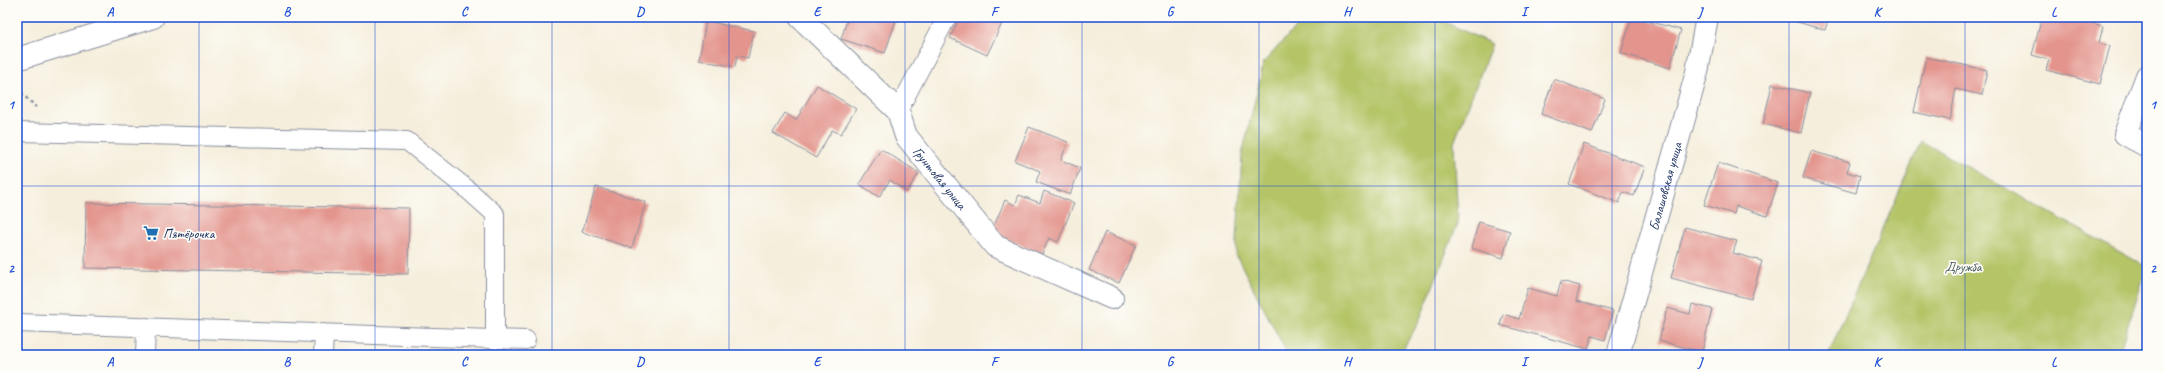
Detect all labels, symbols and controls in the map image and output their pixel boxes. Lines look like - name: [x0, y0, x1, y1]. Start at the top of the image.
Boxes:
- text: A: [107, 4, 115, 20]
- text: B: [284, 4, 292, 20]
- text: C: [461, 4, 469, 20]
- text: D: [636, 4, 645, 20]
- text: E: [814, 4, 823, 20]
- text: F: [991, 4, 1000, 20]
- text: G: [1167, 4, 1175, 20]
- text: H: [1343, 4, 1353, 20]
- text: I: [1521, 4, 1530, 20]
- text: J: [1697, 4, 1704, 20]
- text: K: [1874, 4, 1884, 20]
- text: L: [2051, 4, 2058, 20]
- text: 1: [8, 97, 16, 113]
- text: 1: [2150, 97, 2158, 113]
- street label: Балашовская улица: [1645, 139, 1686, 233]
- street label: Грунтовая улица: [909, 143, 971, 214]
- supermarket icon: Пятёрочка: [142, 224, 160, 242]
- place label: Пятёрочка: [163, 225, 216, 242]
- park label: Дружба: [1945, 258, 1983, 275]
- text: 2: [8, 261, 15, 277]
- text: 2: [2150, 261, 2157, 277]
- text: A: [107, 354, 115, 370]
- text: B: [284, 354, 292, 370]
- text: C: [461, 354, 469, 370]
- text: D: [636, 354, 645, 370]
- text: E: [814, 354, 823, 370]
- text: F: [991, 354, 1000, 370]
- text: G: [1167, 354, 1175, 370]
- text: H: [1343, 354, 1353, 370]
- text: I: [1521, 354, 1530, 370]
- text: J: [1697, 354, 1704, 370]
- text: K: [1874, 354, 1884, 370]
- text: L: [2051, 354, 2058, 370]

